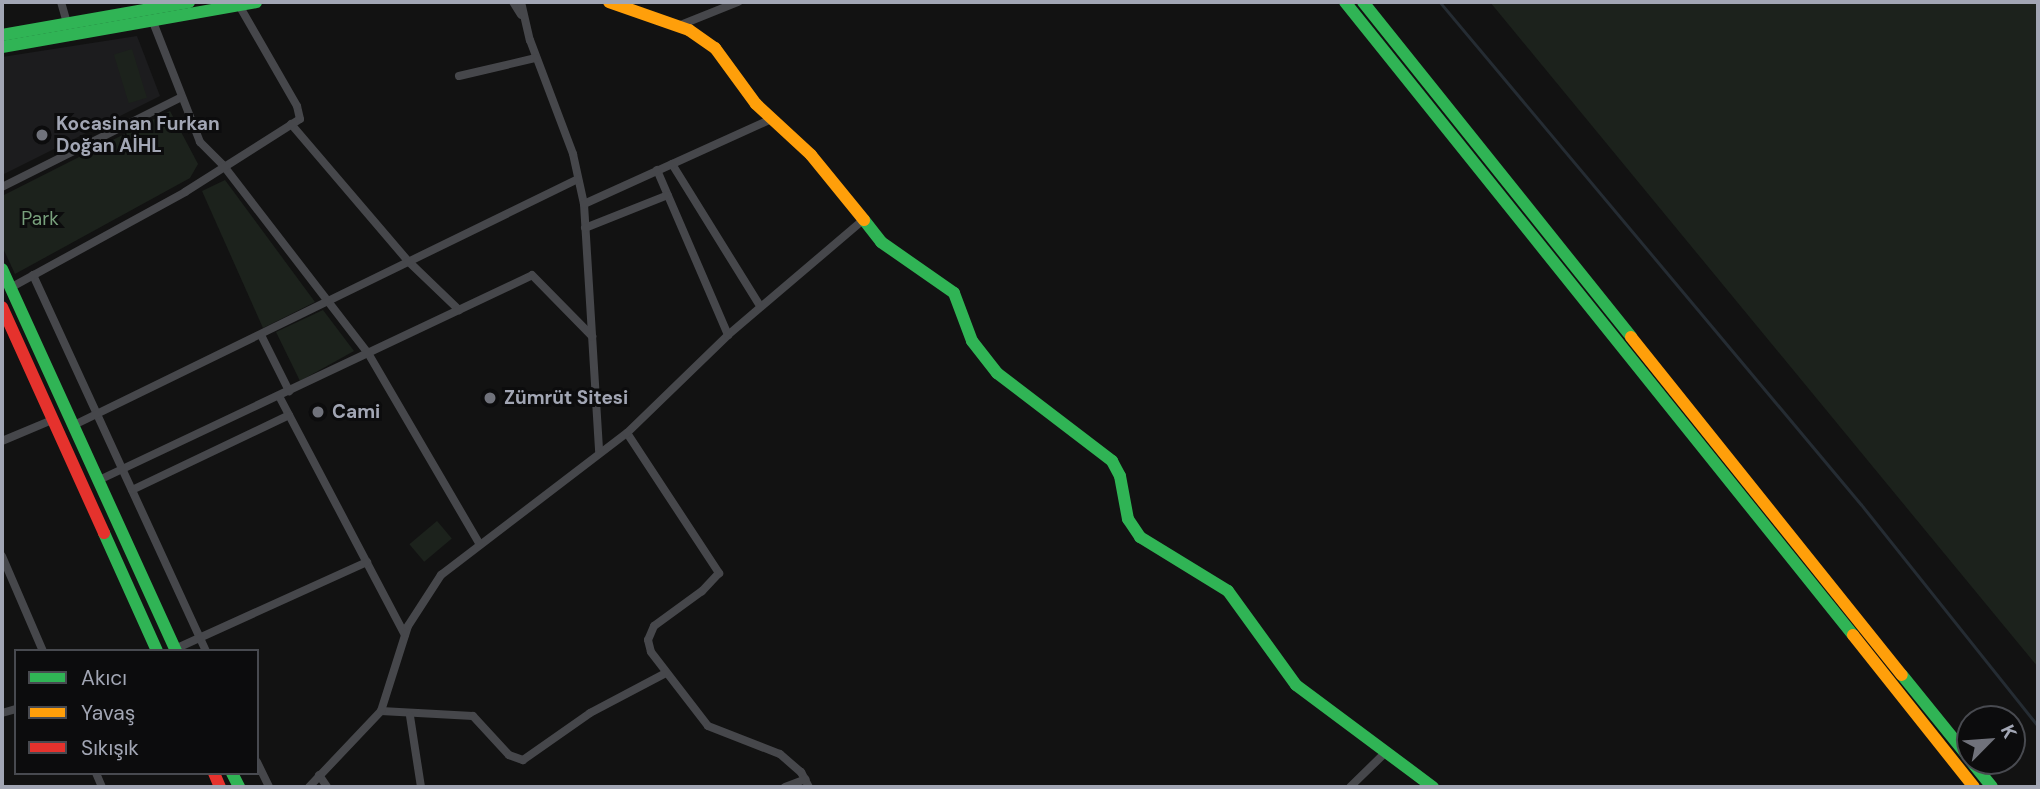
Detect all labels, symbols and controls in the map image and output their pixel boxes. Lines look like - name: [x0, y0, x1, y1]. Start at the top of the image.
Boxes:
- place label: Kocasinan Furkan Doğan AİHL: [56, 113, 220, 157]
- marker: Kocasinan Furkan Doğan AİHL: [34, 127, 50, 143]
- park label: Park: [21, 208, 59, 230]
- place label: Zümrüt Sitesi: [504, 387, 628, 409]
- marker: Zümrüt Sitesi: [482, 390, 498, 406]
- place label: Cami: [332, 401, 380, 423]
- marker: Cami: [310, 404, 326, 420]
- legend: [14, 649, 259, 775]
- text: Akıcı: [81, 664, 127, 692]
- text: Yavaş: [81, 699, 135, 727]
- north arrow: [1956, 705, 2026, 775]
- text: K: [1995, 721, 2023, 743]
- text: Sıkışık: [81, 734, 139, 762]

